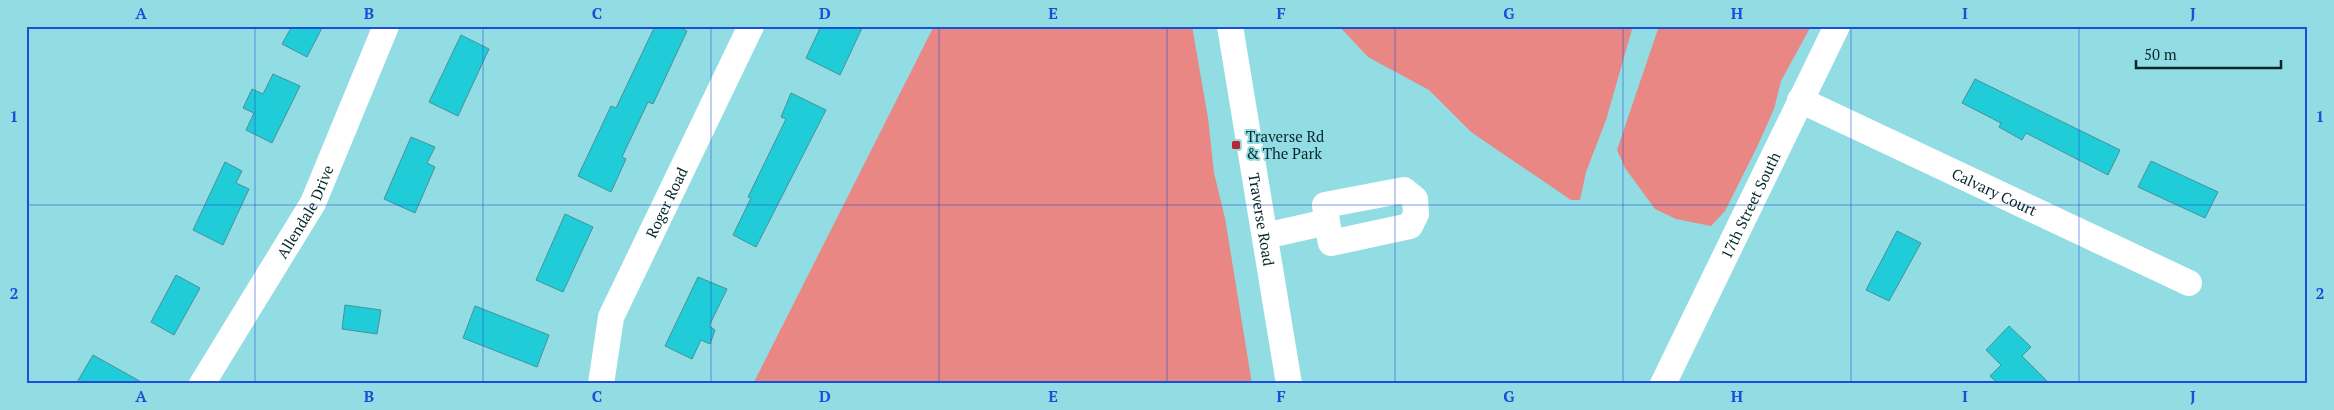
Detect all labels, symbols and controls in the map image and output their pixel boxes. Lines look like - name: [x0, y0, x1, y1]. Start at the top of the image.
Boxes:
- text: A: [135, 2, 147, 24]
- text: B: [364, 2, 374, 24]
- text: C: [592, 2, 602, 24]
- text: D: [819, 2, 831, 24]
- text: E: [1048, 2, 1058, 24]
- text: F: [1276, 2, 1286, 24]
- text: G: [1503, 2, 1515, 24]
- text: H: [1731, 2, 1743, 24]
- text: I: [1962, 2, 1968, 24]
- text: J: [2190, 2, 2196, 24]
- scale bar: [2136, 38, 2282, 70]
- text: 50 m: [2144, 44, 2177, 64]
- text: 1: [9, 105, 19, 127]
- text: 1: [2315, 105, 2325, 127]
- place label: Traverse Rd & The Park: [1246, 126, 1324, 163]
- marker: Traverse Rd & The Park: [1230, 139, 1242, 151]
- street label: 17th Street South: [1716, 148, 1785, 262]
- street label: Allendale Drive: [272, 162, 338, 262]
- street label: Calvary Court: [1949, 163, 2041, 220]
- street label: Roger Road: [641, 164, 692, 241]
- street label: Traverse Road: [1244, 171, 1279, 267]
- text: 2: [9, 282, 19, 304]
- text: 2: [2315, 282, 2325, 304]
- text: A: [135, 385, 147, 407]
- text: B: [364, 385, 374, 407]
- text: C: [592, 385, 602, 407]
- text: D: [819, 385, 831, 407]
- text: E: [1048, 385, 1058, 407]
- text: F: [1276, 385, 1286, 407]
- text: G: [1503, 385, 1515, 407]
- text: H: [1731, 385, 1743, 407]
- text: I: [1962, 385, 1968, 407]
- text: J: [2190, 385, 2196, 407]

